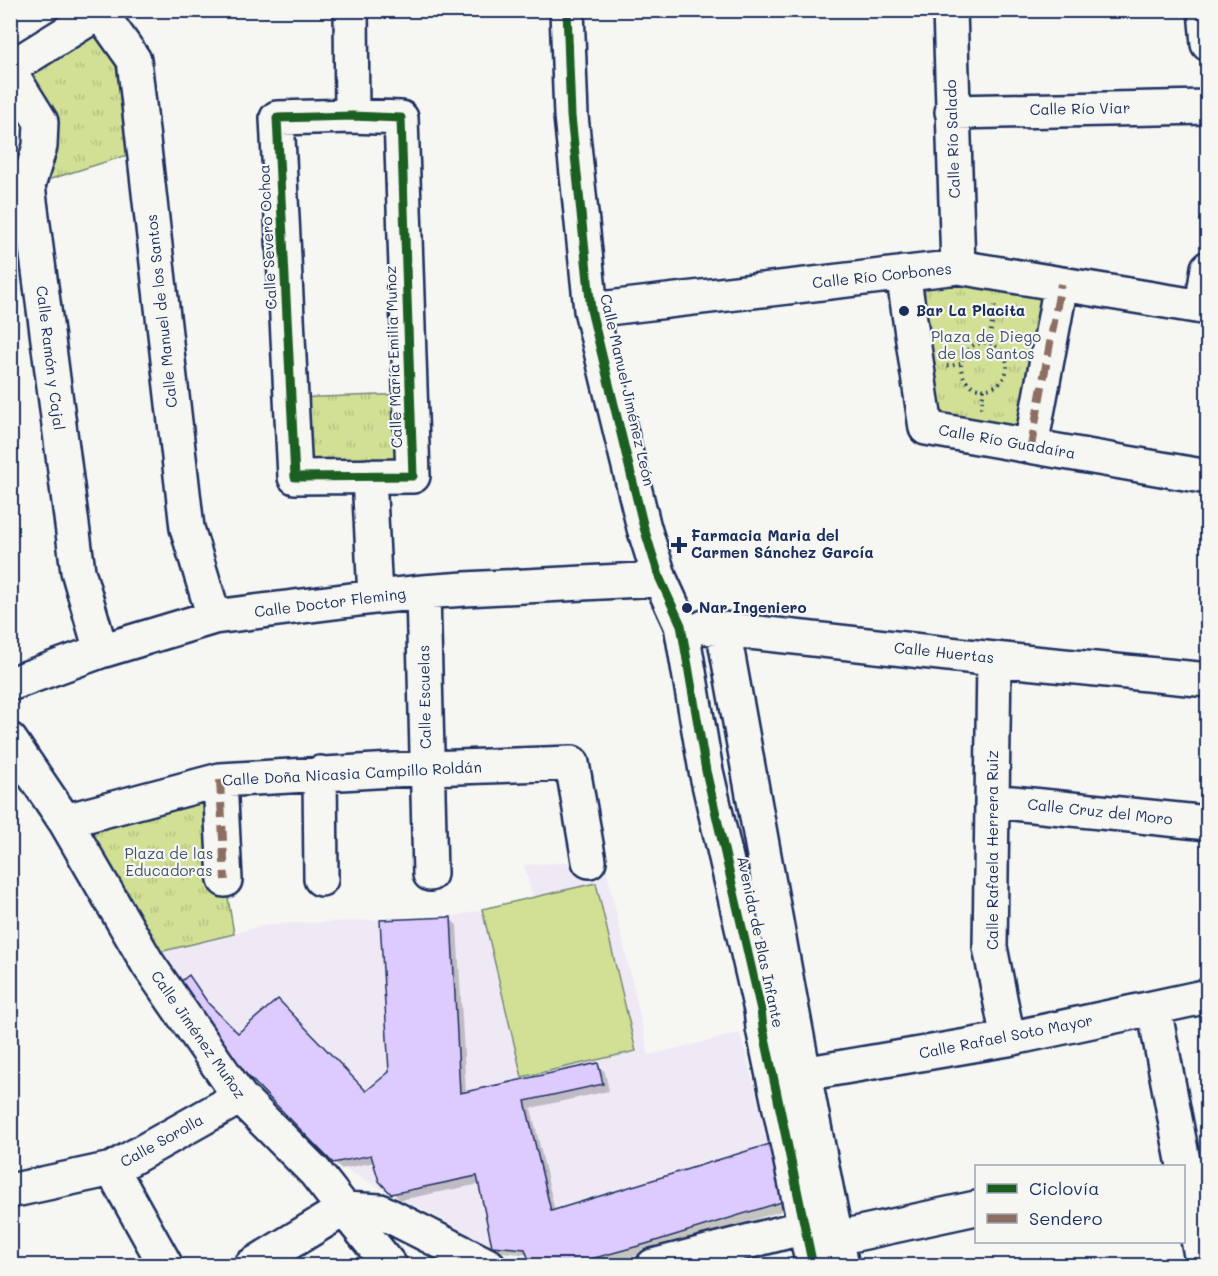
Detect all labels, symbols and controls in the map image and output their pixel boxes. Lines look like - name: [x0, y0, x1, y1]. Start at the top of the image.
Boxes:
- street label: Calle Río Salado: [940, 79, 964, 199]
- street label: Calle Río Viar: [1029, 97, 1131, 119]
- street label: Calle Severo Ochoa: [253, 164, 281, 310]
- street label: Calle Manuel de los Santos: [141, 213, 181, 409]
- street label: Calle Río Corbones: [811, 258, 953, 292]
- street label: Calle María Emilia Muñoz: [380, 265, 406, 449]
- street label: Calle Ramón y Cajal: [32, 284, 70, 431]
- street label: Calle Manuel Jiménez León: [596, 292, 660, 488]
- place label: Bar La Placita: [916, 300, 1025, 320]
- marker: Bar La Placita: [897, 304, 911, 318]
- park label: Plaza de Diego de los Santos: [931, 326, 1041, 363]
- street label: Calle Río Guadaíra: [937, 419, 1077, 463]
- place label: Farmacia Maria del Carmen Sánchez García: [691, 525, 874, 562]
- marker: Farmacia Maria del Carmen Sánchez García: [672, 538, 686, 552]
- street label: Calle Doctor Fleming: [253, 583, 407, 621]
- place label: Nar Ingeniero: [699, 597, 807, 617]
- marker: Nar Ingeniero: [680, 601, 694, 615]
- street label: Calle Huertas: [893, 637, 995, 667]
- street label: Calle Escuelas: [413, 645, 435, 749]
- street label: Calle Rafaela Herrera Ruiz: [982, 750, 1002, 950]
- street label: Calle Doña Nicasia Campillo Roldán: [222, 756, 482, 790]
- street label: Calle Cruz del Moro: [1027, 793, 1174, 829]
- park label: Plaza de las Educadoras: [125, 843, 213, 880]
- street label: Avenida de Blas Infante: [733, 854, 789, 1029]
- street label: Calle Jiménez Muñoz: [147, 966, 251, 1102]
- street label: Calle Rafael Soto Mayor: [917, 1009, 1095, 1063]
- street label: Calle Sorolla: [116, 1109, 207, 1171]
- legend: [975, 1165, 1185, 1243]
- text: Ciclovía: [1029, 1176, 1100, 1200]
- text: Sendero: [1029, 1206, 1103, 1230]

